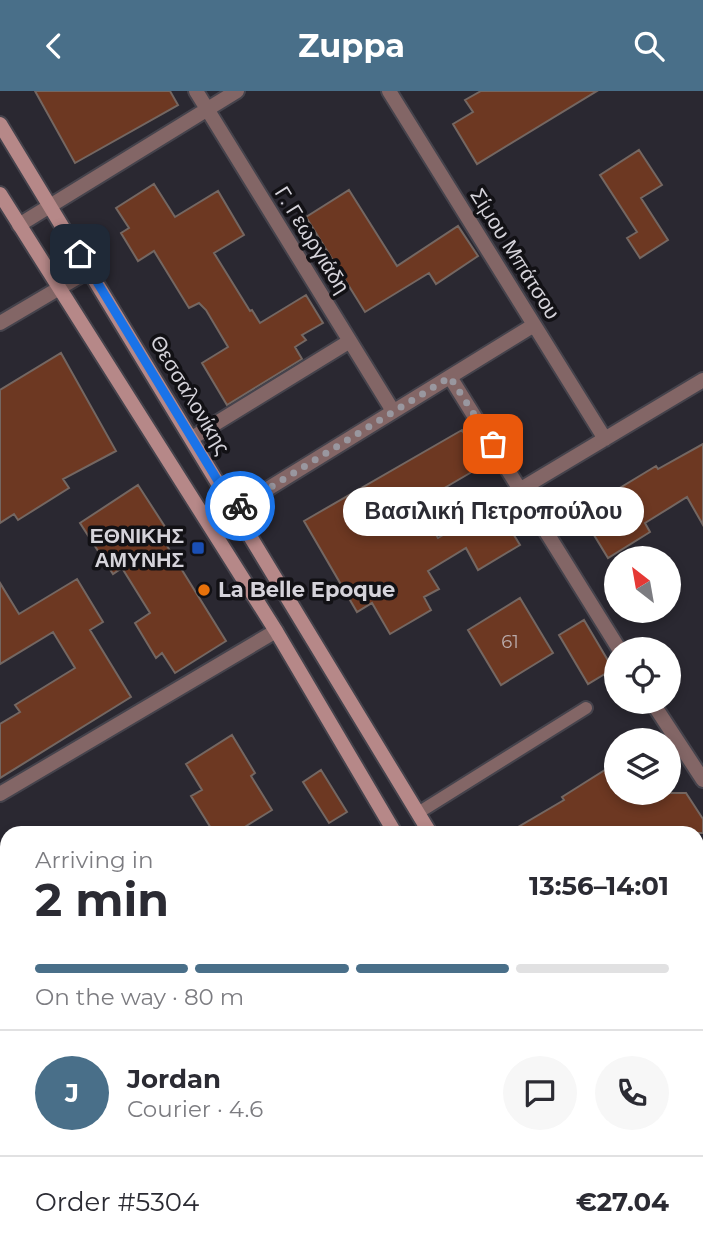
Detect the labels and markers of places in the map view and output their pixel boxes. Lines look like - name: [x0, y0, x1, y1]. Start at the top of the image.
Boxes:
- pin: [50, 224, 110, 284]
- pin: [463, 414, 523, 474]
- callout: Βασιλική Πετροπούλου: [342, 486, 644, 535]
- place label: ΕΘΝΙΚΗΣ ΑΜΥΝΗΣ: [90, 523, 184, 572]
- marker: ΕΘΝΙΚΗΣ ΑΜΥΝΗΣ: [190, 540, 206, 556]
- place label: La Belle Epoque: [218, 577, 395, 602]
- marker: La Belle Epoque: [196, 582, 212, 598]

